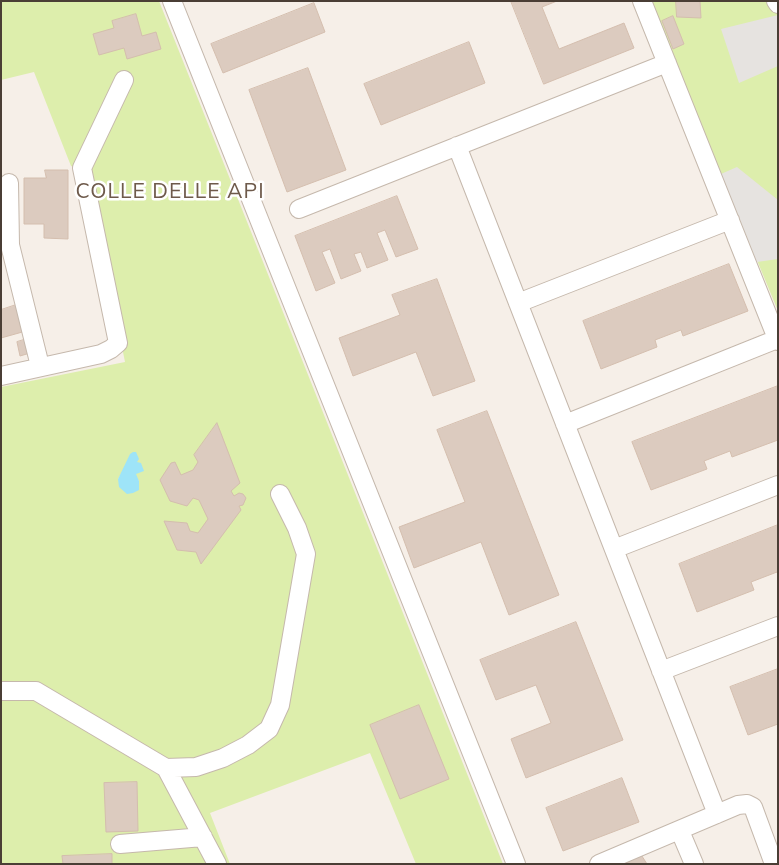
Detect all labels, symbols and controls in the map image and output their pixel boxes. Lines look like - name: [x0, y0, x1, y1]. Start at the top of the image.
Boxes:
- district label: COLLE DELLE API: [74, 179, 266, 205]

